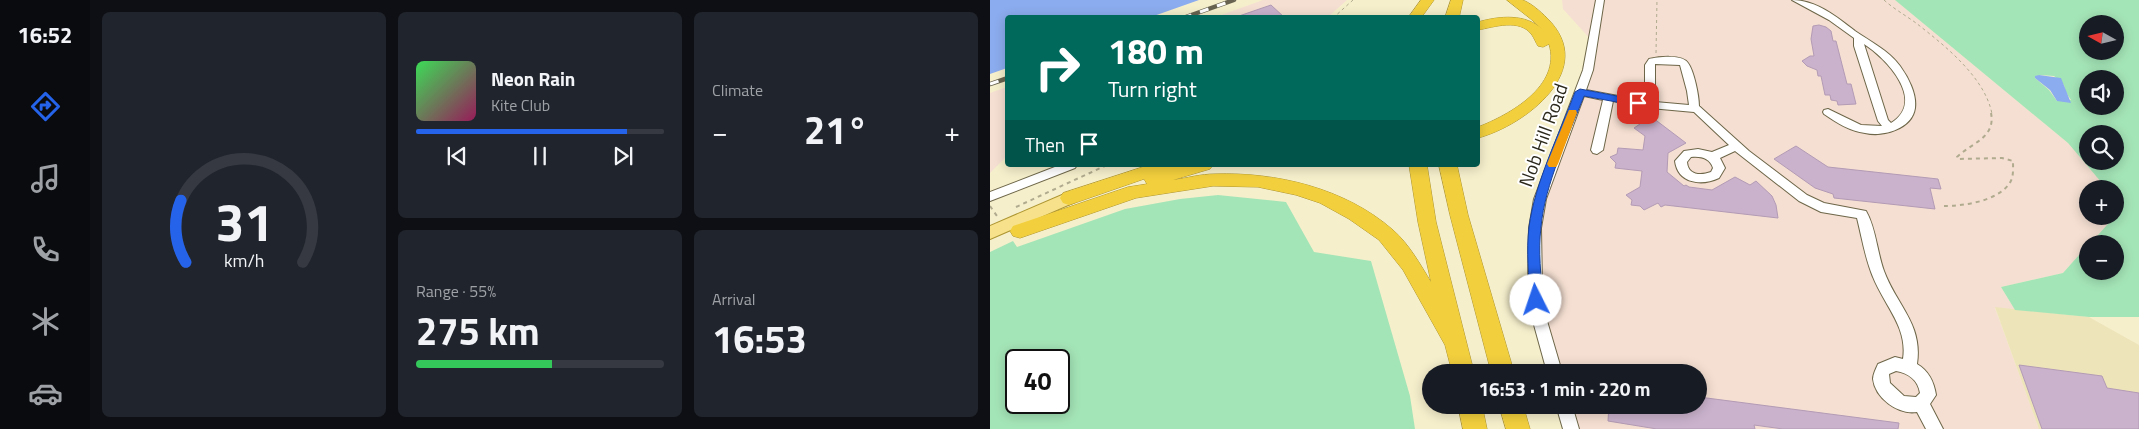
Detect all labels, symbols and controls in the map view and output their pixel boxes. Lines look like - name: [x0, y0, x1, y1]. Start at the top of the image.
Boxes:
- north arrow: [2079, 15, 2124, 60]
- map controls: [2079, 15, 2124, 280]
- text: 16:52: [18, 18, 72, 52]
- text: 180 m: [1108, 24, 1204, 78]
- icon: right: [1025, 35, 1090, 100]
- text: Neon Rain: [491, 64, 575, 93]
- button: sound: [2079, 70, 2124, 115]
- text: Turn right: [1108, 72, 1197, 106]
- text: Climate: [712, 78, 763, 102]
- street label: Nob Hill Road: [1510, 79, 1575, 191]
- pin: [1617, 82, 1659, 124]
- icon: directions: [28, 89, 63, 124]
- icon: arrive: [1624, 89, 1652, 117]
- text: Kite Club: [491, 93, 550, 117]
- text: 21°: [804, 101, 868, 159]
- text: −: [712, 110, 728, 153]
- text: +: [944, 110, 960, 153]
- button: search: [2079, 125, 2124, 170]
- text: Then: [1025, 130, 1065, 159]
- icon: arrive: [1075, 130, 1103, 158]
- icon: previous: [443, 142, 471, 170]
- icon: pause: [526, 142, 554, 170]
- icon: next: [609, 142, 637, 170]
- icon: music: [28, 161, 63, 196]
- button: +: [2079, 180, 2124, 225]
- text: 31: [215, 182, 273, 261]
- icon: phone: [28, 232, 63, 267]
- button: −: [2079, 235, 2124, 280]
- text: km/h: [224, 247, 264, 274]
- position arrow: [1509, 273, 1561, 325]
- text: Range · 55%: [416, 279, 496, 303]
- text: Arrival: [712, 287, 755, 311]
- text: 275 km: [416, 302, 540, 360]
- icon: climate: [28, 304, 63, 339]
- text: 16:53: [712, 310, 807, 368]
- speed limit sign: 40: [1005, 349, 1070, 414]
- text: 16:53 · 1 min · 220 m: [1478, 374, 1651, 403]
- icon: car: [28, 376, 63, 411]

